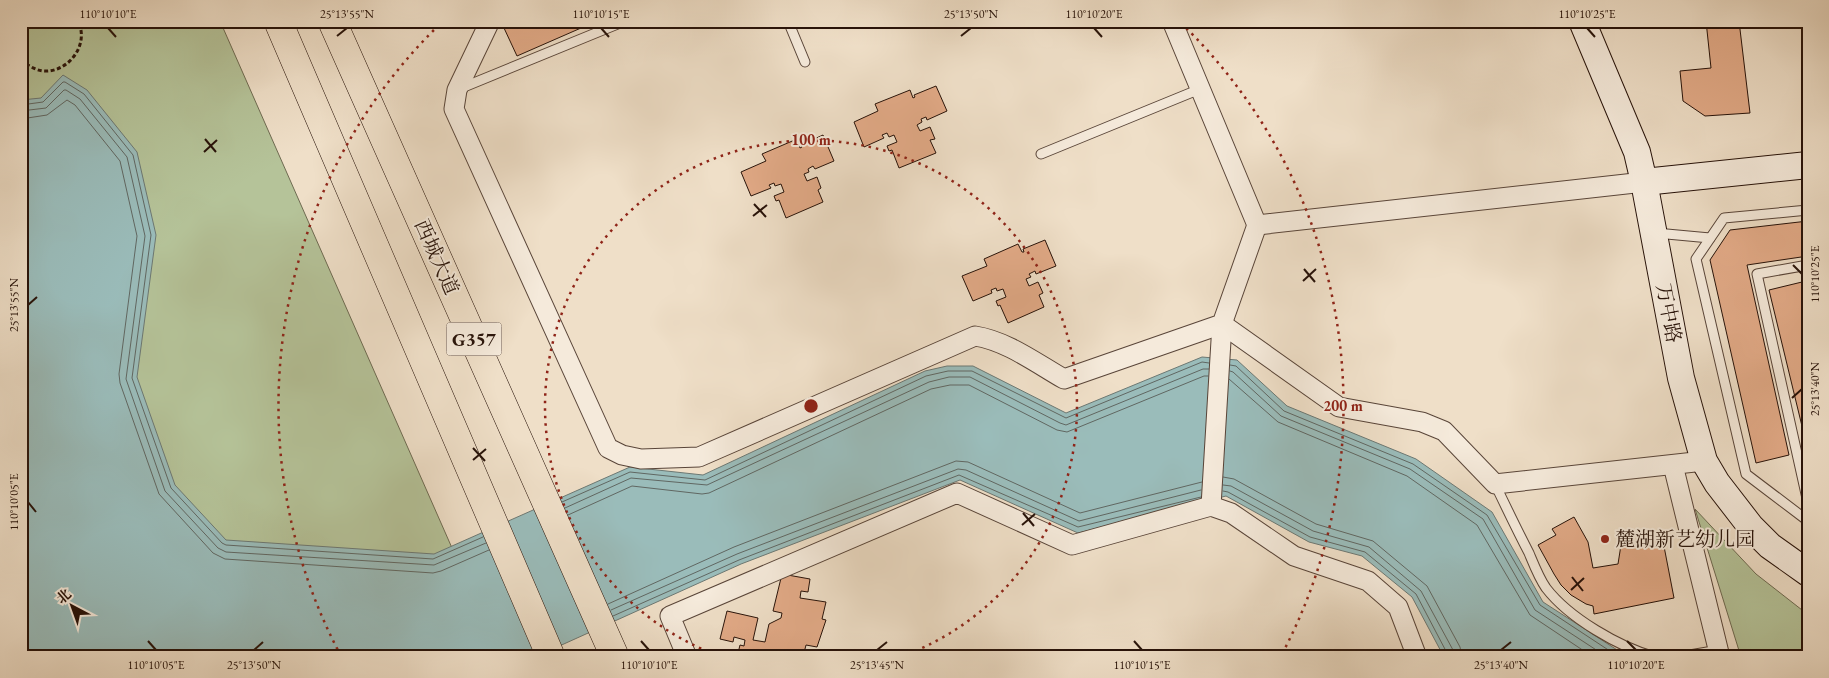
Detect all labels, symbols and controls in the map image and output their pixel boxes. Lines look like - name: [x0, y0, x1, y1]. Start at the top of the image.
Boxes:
- text: 110°10'10"E: [80, 6, 137, 22]
- text: 25°13'55"N: [320, 6, 374, 22]
- text: 110°10'15"E: [573, 6, 630, 22]
- text: 25°13'50"N: [944, 6, 998, 22]
- text: 110°10'20"E: [1066, 6, 1123, 22]
- text: 110°10'25"E: [1559, 6, 1616, 22]
- text: 100 m: [791, 130, 831, 149]
- street label: 西城大道: [409, 215, 465, 299]
- text: 110°10'25"E: [1807, 245, 1823, 302]
- text: 25°13'55"N: [6, 278, 22, 332]
- street label: 万中路: [1651, 281, 1687, 345]
- road number: G357: [446, 322, 502, 356]
- text: 25°13'40"N: [1807, 362, 1823, 416]
- text: 200 m: [1323, 396, 1363, 415]
- centre of rings: [802, 397, 820, 415]
- text: 110°10'05"E: [6, 473, 22, 530]
- place label: 麓湖新艺幼儿园: [1615, 526, 1755, 552]
- marker: 麓湖新艺幼儿园: [1599, 533, 1611, 545]
- north arrow: [48, 580, 98, 630]
- text: 北: [52, 585, 75, 608]
- text: 110°10'05"E: [128, 657, 185, 673]
- text: 25°13'50"N: [227, 657, 281, 673]
- text: 110°10'10"E: [621, 657, 678, 673]
- text: 25°13'45"N: [850, 657, 904, 673]
- text: 110°10'15"E: [1114, 657, 1171, 673]
- text: 25°13'40"N: [1474, 657, 1528, 673]
- text: 110°10'20"E: [1608, 657, 1665, 673]

